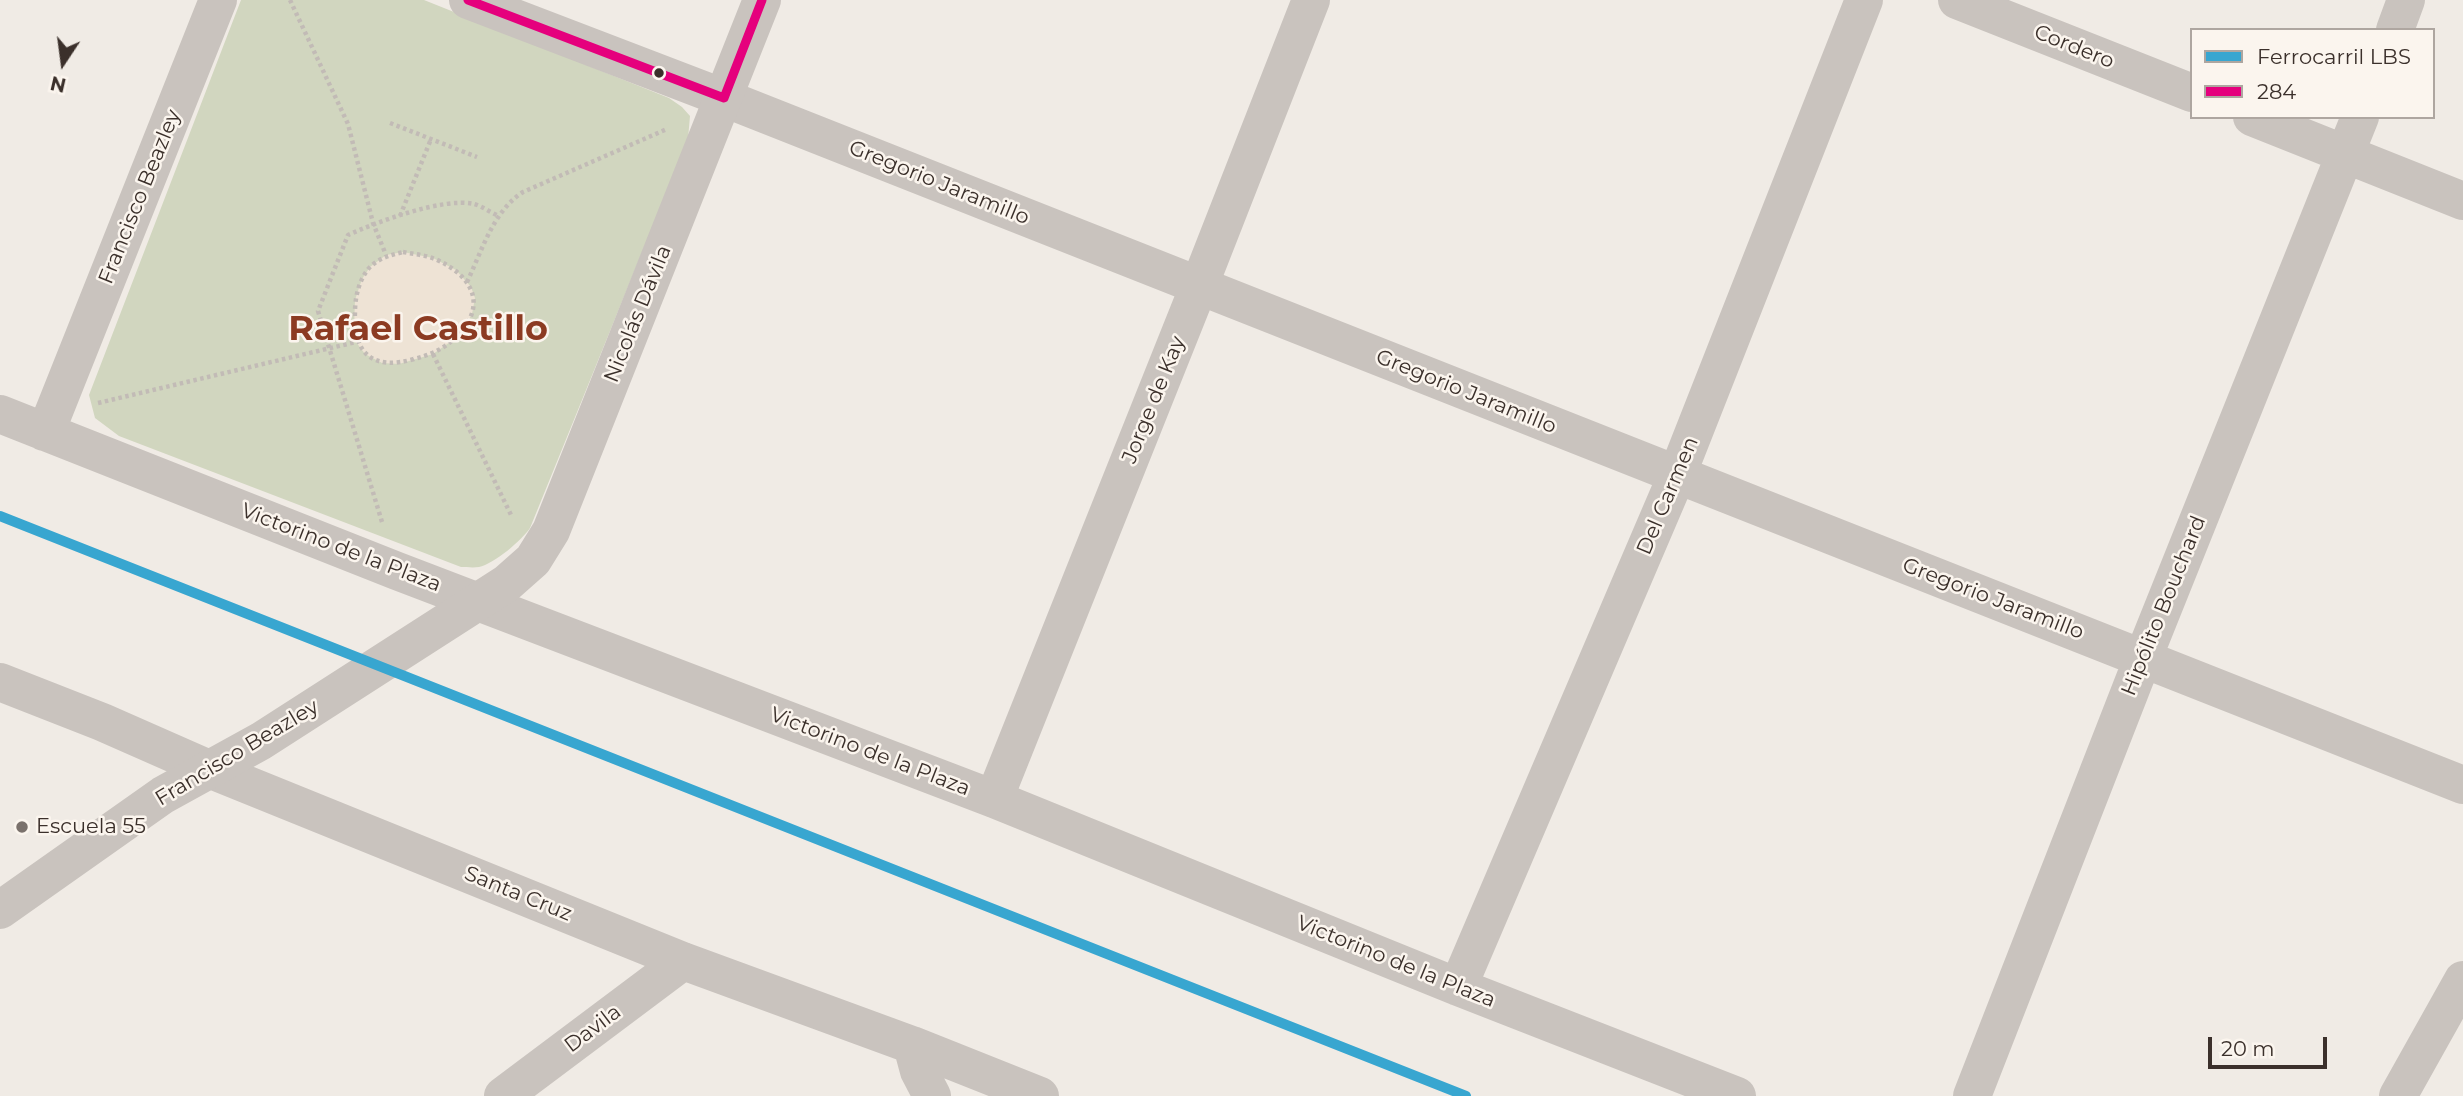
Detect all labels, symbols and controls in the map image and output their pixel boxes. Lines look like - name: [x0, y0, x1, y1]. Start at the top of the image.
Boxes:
- street label: Cordero: [2030, 20, 2118, 74]
- north arrow: [28, 28, 98, 98]
- legend: [2190, 28, 2435, 119]
- text: Ferrocarril LBS: [2257, 44, 2411, 69]
- unlabelled marker: [652, 66, 666, 80]
- text: N: [48, 71, 68, 97]
- text: 284: [2257, 79, 2296, 104]
- street label: Francisco Beazley: [93, 106, 187, 288]
- street label: Gregorio Jaramillo: [845, 135, 1033, 231]
- street label: Nicolás Dávila: [599, 242, 677, 386]
- district label: Rafael Castillo: [288, 309, 548, 351]
- street label: Jorge de Kay: [1117, 333, 1191, 467]
- street label: Gregorio Jaramillo: [1372, 344, 1560, 440]
- street label: Del Carmen: [1632, 433, 1704, 559]
- street label: Victorino de la Plaza: [237, 498, 445, 598]
- street label: Hipólito Bouchard: [2116, 512, 2212, 700]
- street label: Gregorio Jaramillo: [1899, 553, 2087, 645]
- street label: Francisco Beazley: [151, 694, 323, 812]
- street label: Victorino de la Plaza: [766, 702, 974, 802]
- place label: Escuela 55: [36, 814, 146, 840]
- marker: Escuela 55: [14, 819, 30, 835]
- street label: Santa Cruz: [461, 861, 575, 927]
- street label: Victorino de la Plaza: [1293, 911, 1499, 1013]
- street label: Davila: [560, 999, 626, 1059]
- scale bar: [2211, 1023, 2330, 1066]
- text: 20 m: [2221, 1036, 2275, 1061]

